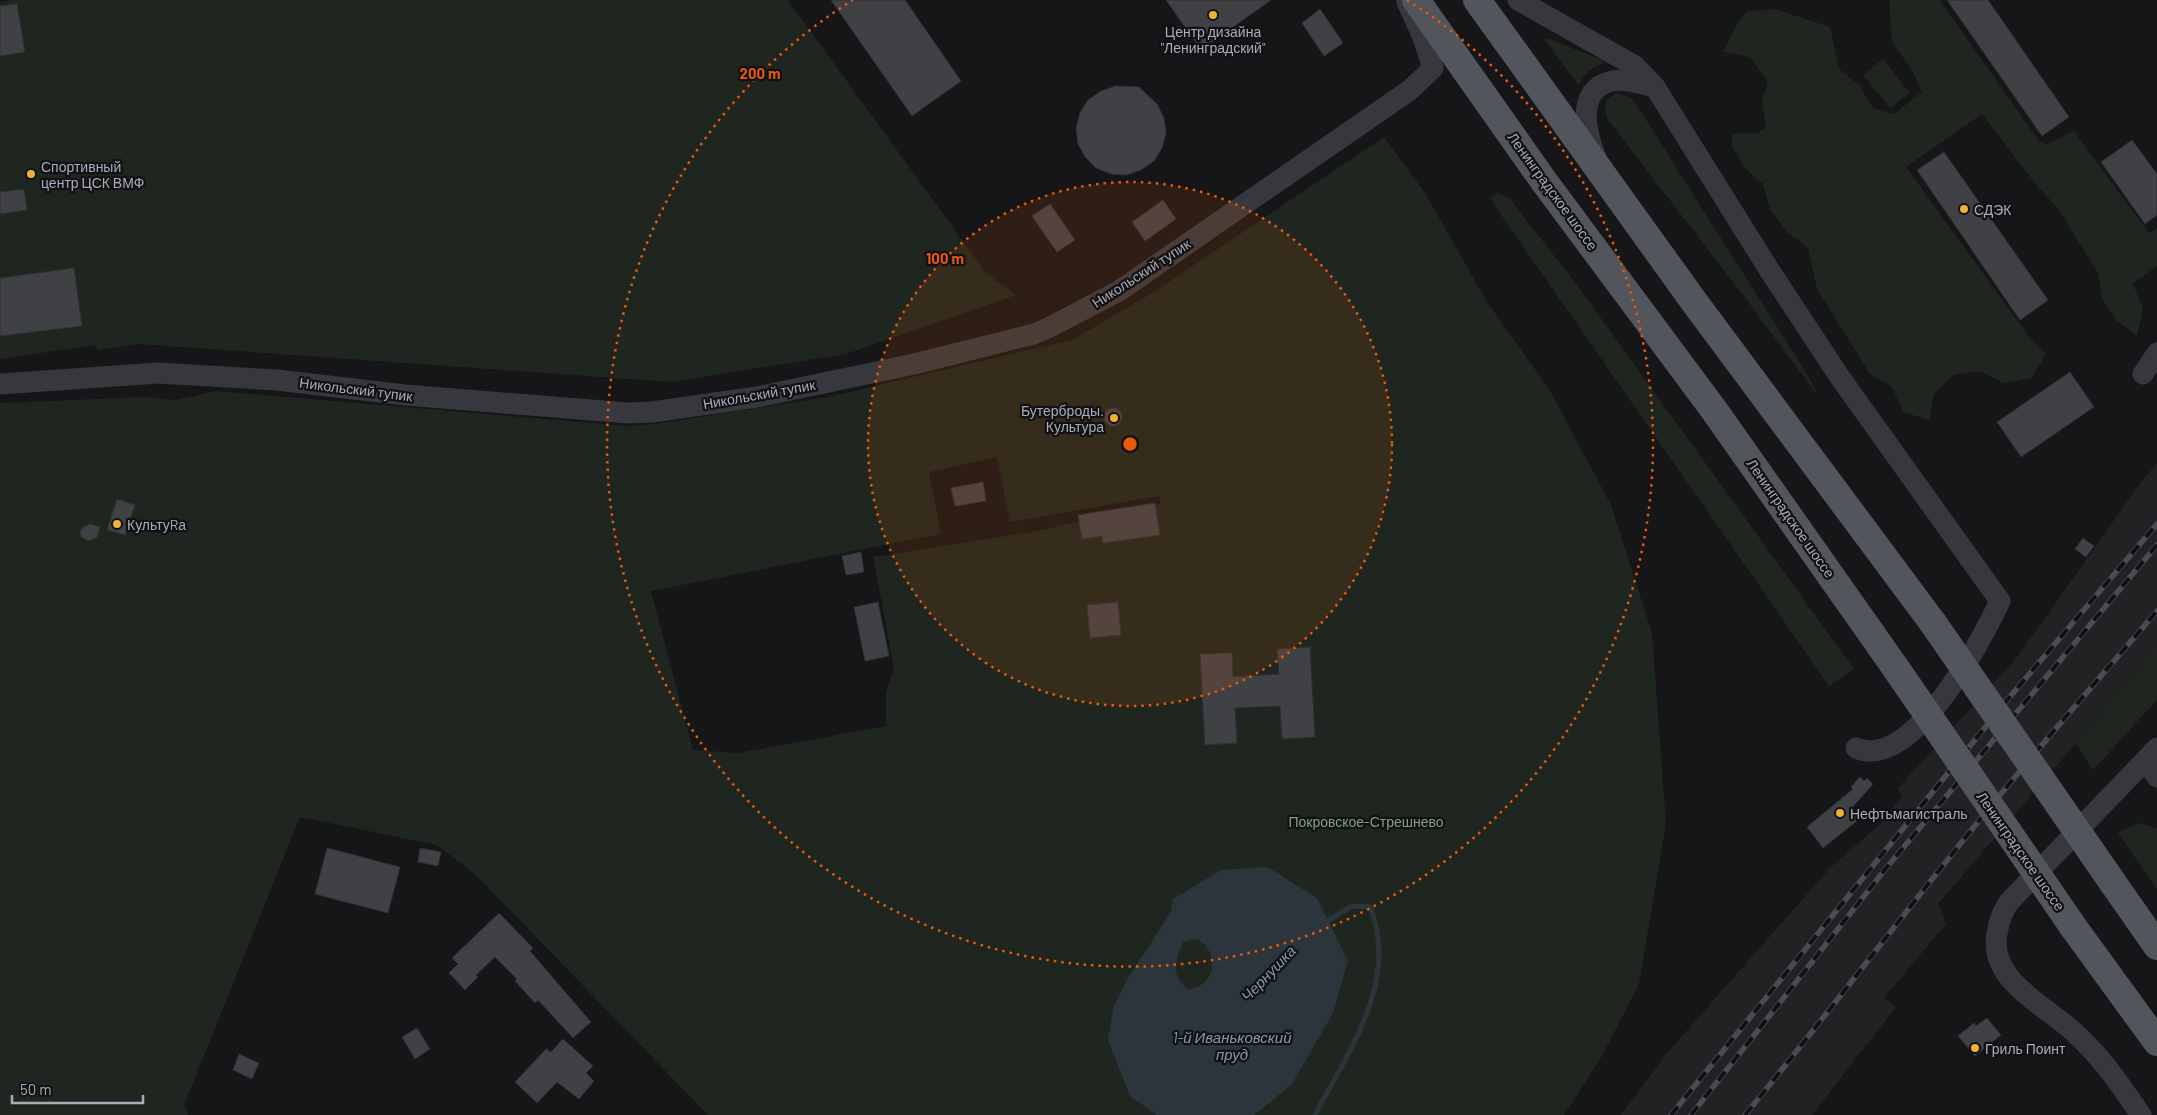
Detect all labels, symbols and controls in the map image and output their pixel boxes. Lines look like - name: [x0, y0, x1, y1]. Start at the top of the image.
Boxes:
- marker: Центр дизайна "Ленинградский": [1207, 9, 1219, 21]
- place label: Центр дизайна "Ленинградский": [1160, 23, 1266, 56]
- text: 200 m: [739, 64, 781, 82]
- street label: Ленинградское шоссе: [1505, 129, 1602, 253]
- place label: Спортивный центр ЦСК ВМФ: [41, 158, 144, 191]
- marker: Спортивный центр ЦСК ВМФ: [25, 168, 37, 180]
- place label: СДЭК: [1974, 201, 2012, 218]
- marker: СДЭК: [1958, 203, 1970, 215]
- street label: Никольский тупик: [1089, 234, 1194, 311]
- text: 100 m: [926, 249, 964, 267]
- street label: Никольский тупик: [298, 374, 414, 404]
- street label: Никольский тупик: [701, 376, 817, 412]
- place label: Бутерброды. Культура: [1021, 402, 1104, 435]
- marker: Бутерброды. Культура: [1108, 412, 1120, 424]
- centre of rings: [1121, 435, 1139, 453]
- street label: Ленинградское шоссе: [1743, 455, 1839, 581]
- place label: КультуRа: [127, 516, 186, 533]
- marker: КультуRа: [111, 518, 123, 530]
- street label: Ленинградское шоссе: [1973, 788, 2069, 914]
- place label: Нефтьмагистраль: [1850, 805, 1968, 822]
- marker: Нефтьмагистраль: [1834, 807, 1846, 819]
- park label: Покровское-Стрешнево: [1288, 813, 1444, 830]
- water label: Чернушка: [1237, 941, 1299, 1005]
- water label: 1-й Иваньковский пруд: [1172, 1028, 1292, 1063]
- place label: Гриль Поинт: [1985, 1040, 2066, 1057]
- marker: Гриль Поинт: [1969, 1042, 1981, 1054]
- scale bar: [12, 1072, 144, 1104]
- text: 50 m: [20, 1080, 52, 1098]

